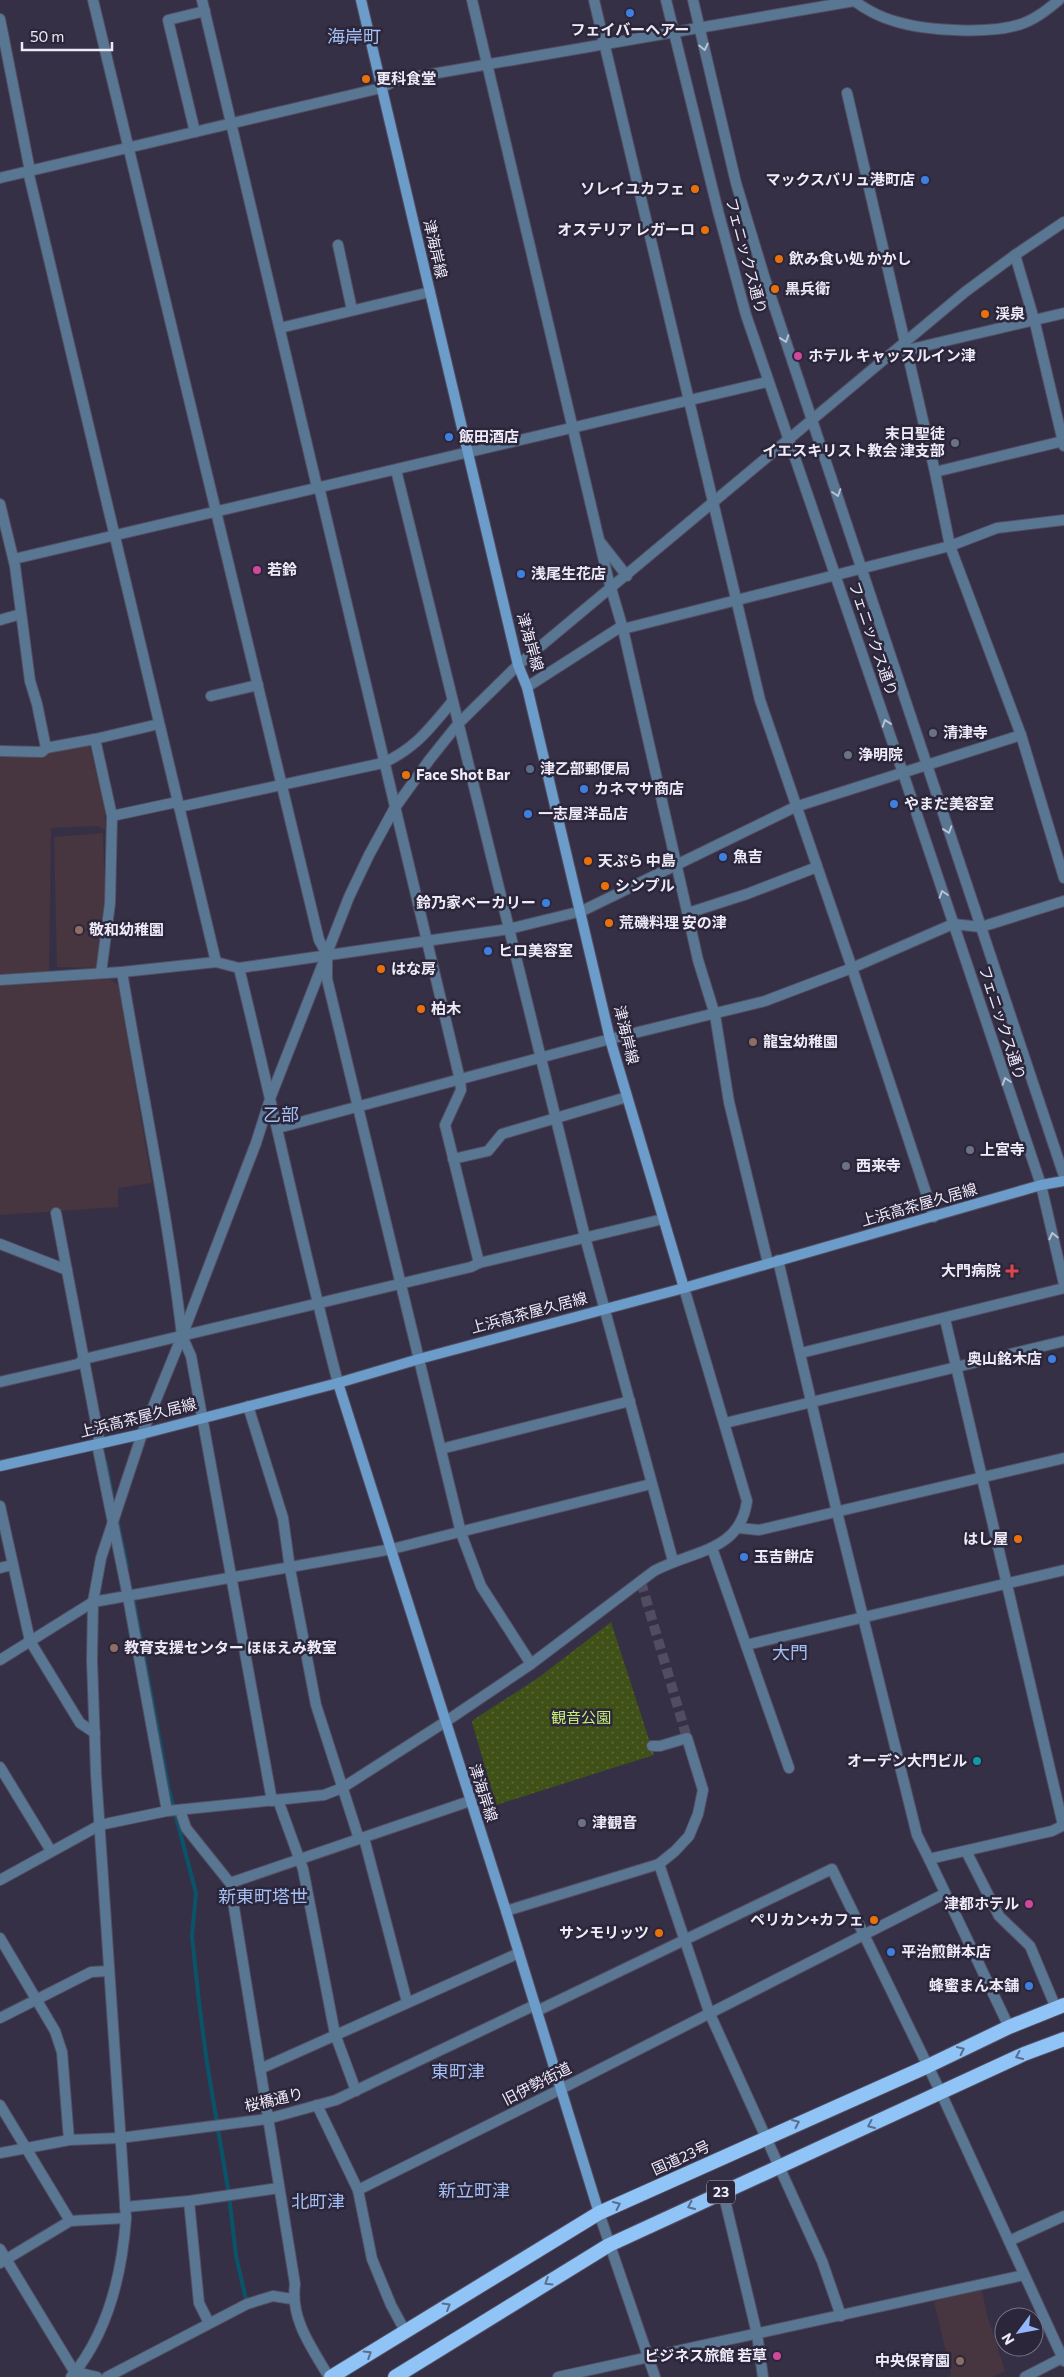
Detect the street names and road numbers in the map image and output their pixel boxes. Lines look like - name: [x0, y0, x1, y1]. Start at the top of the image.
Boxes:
- street label: フェニックス通り: [723, 196, 771, 316]
- street label: 津海岸線: [420, 218, 451, 280]
- street label: フェニックス通り: [846, 579, 902, 698]
- street label: 津海岸線: [514, 610, 548, 673]
- street label: フェニックス通り: [976, 963, 1030, 1082]
- street label: 津海岸線: [611, 1003, 643, 1066]
- street label: 上浜高茶屋久居線: [859, 1179, 979, 1229]
- street label: 上浜高茶屋久居線: [468, 1288, 589, 1336]
- street label: 上浜高茶屋久居線: [77, 1394, 198, 1440]
- street label: 津海岸線: [466, 1761, 502, 1824]
- street label: 旧伊勢街道: [499, 2058, 574, 2108]
- street label: 桜橋通り: [243, 2084, 305, 2115]
- street label: 国道23号: [649, 2136, 713, 2178]
- road number: 23: [707, 2180, 735, 2204]

